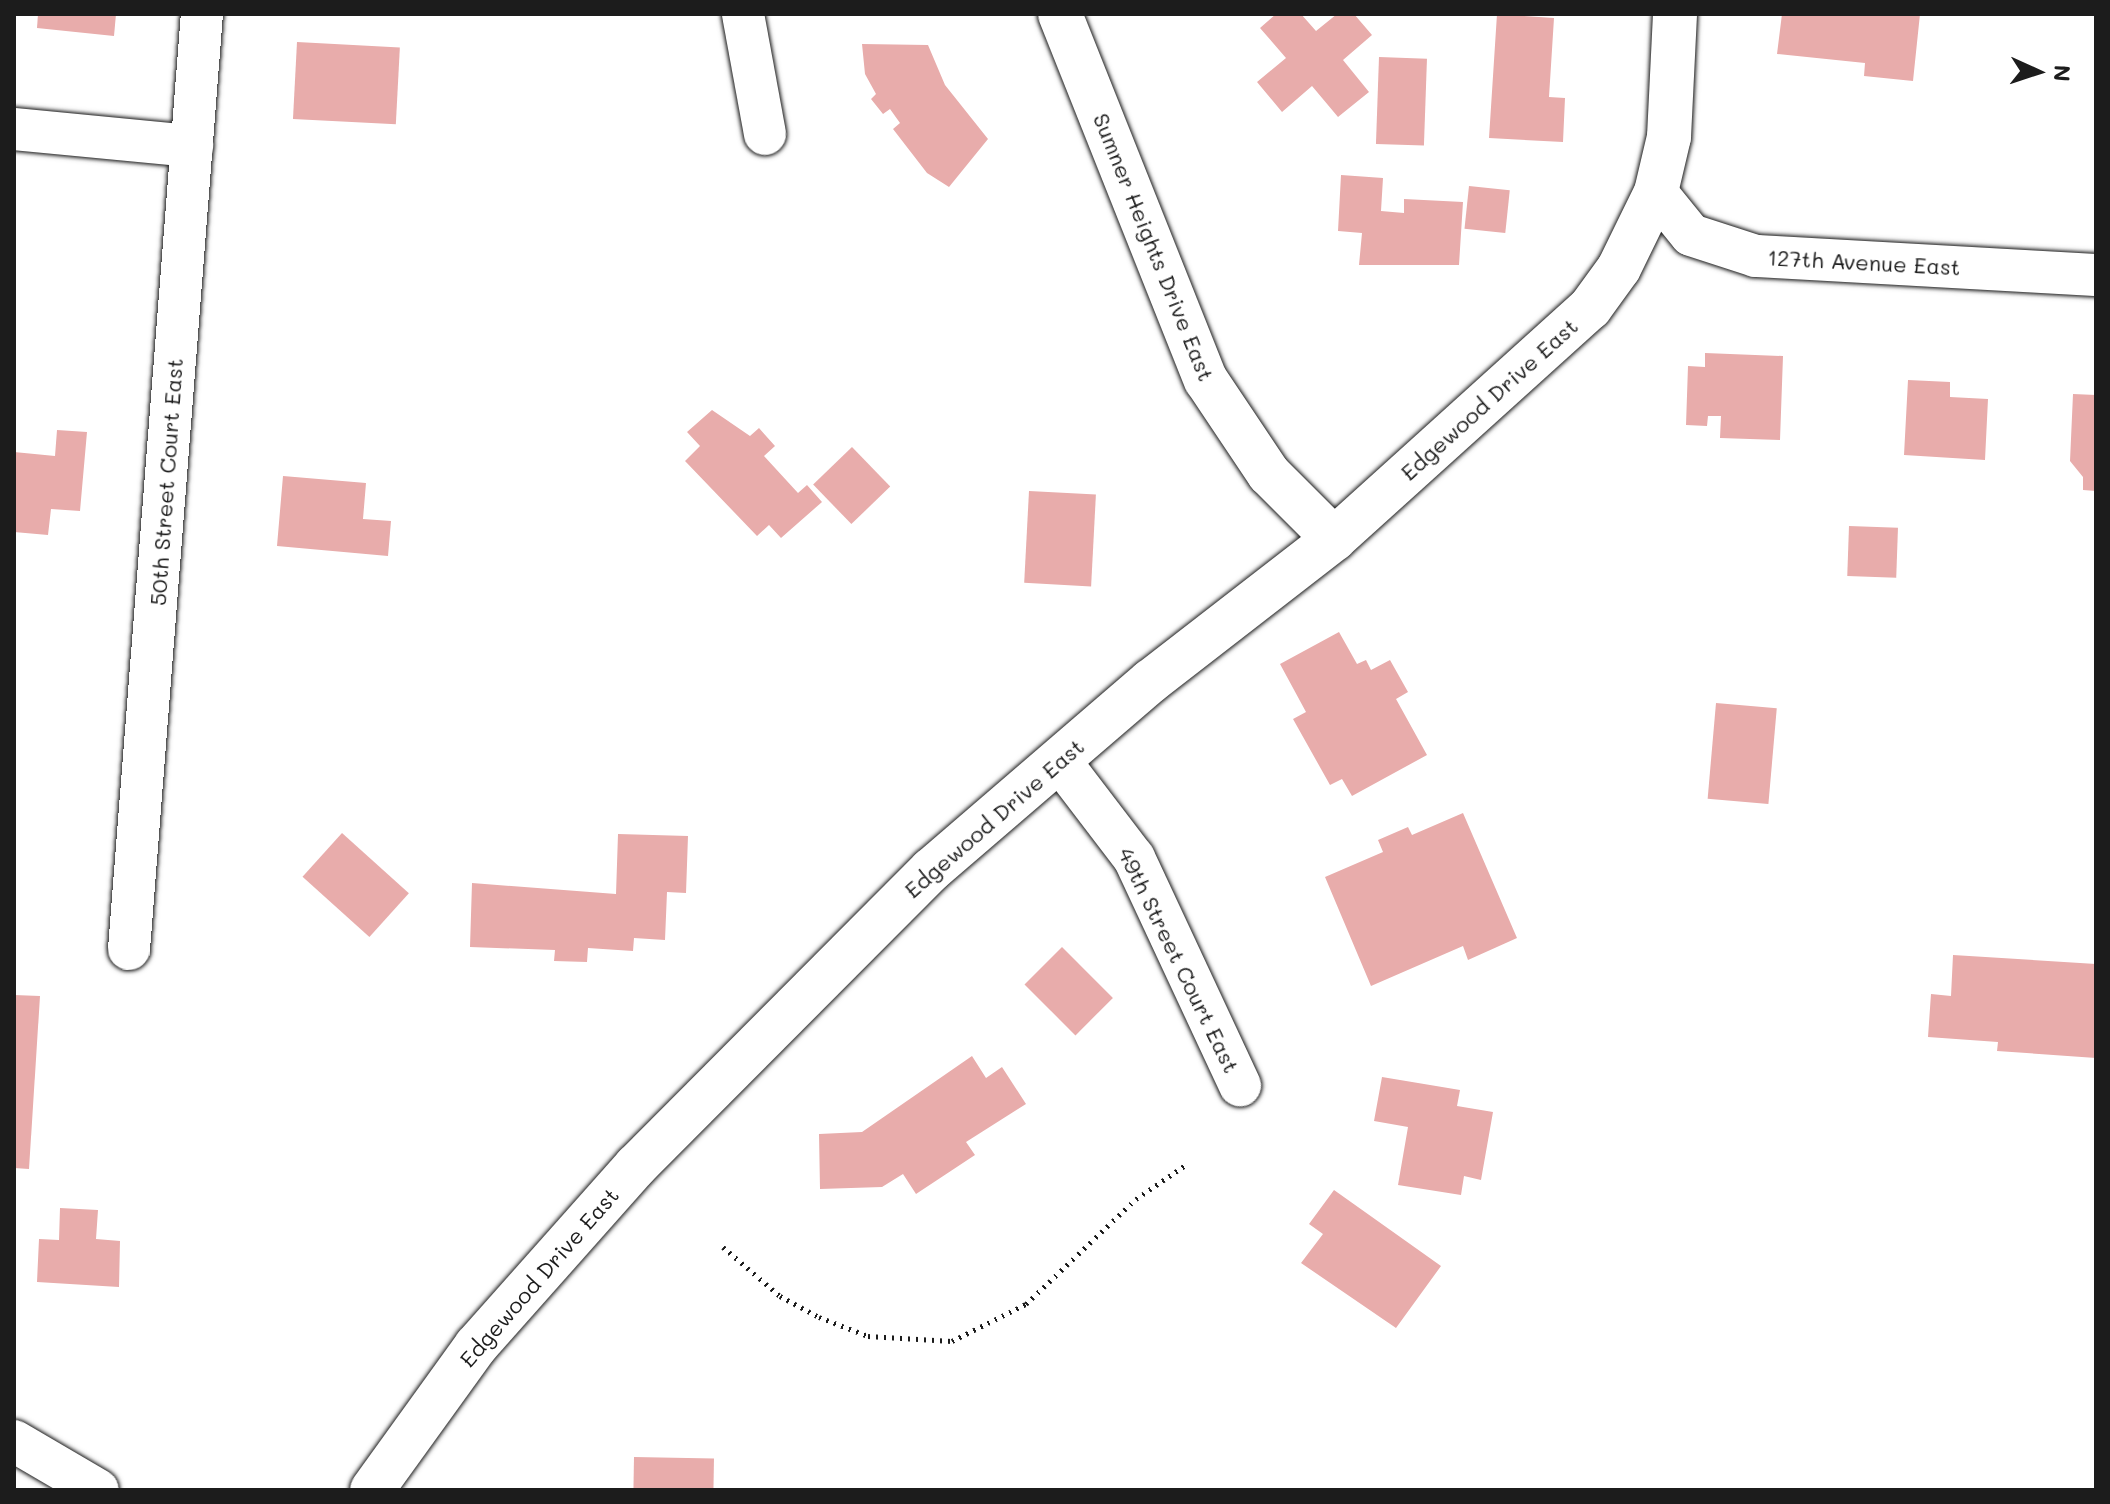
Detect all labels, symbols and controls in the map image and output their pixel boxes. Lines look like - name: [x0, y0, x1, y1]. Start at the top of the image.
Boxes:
- north arrow: [1998, 32, 2078, 112]
- text: N: [2048, 64, 2077, 82]
- street label: Sumner Heights Drive East: [1088, 109, 1220, 385]
- street label: 127th Avenue East: [1767, 244, 1961, 280]
- street label: Edgewood Drive East: [1395, 313, 1583, 485]
- street label: 50th Street Court East: [144, 357, 188, 607]
- street label: Edgewood Drive East: [899, 733, 1089, 903]
- street label: 49th Street Court East: [1113, 843, 1245, 1077]
- street label: Edgewood Drive East: [454, 1182, 624, 1372]

